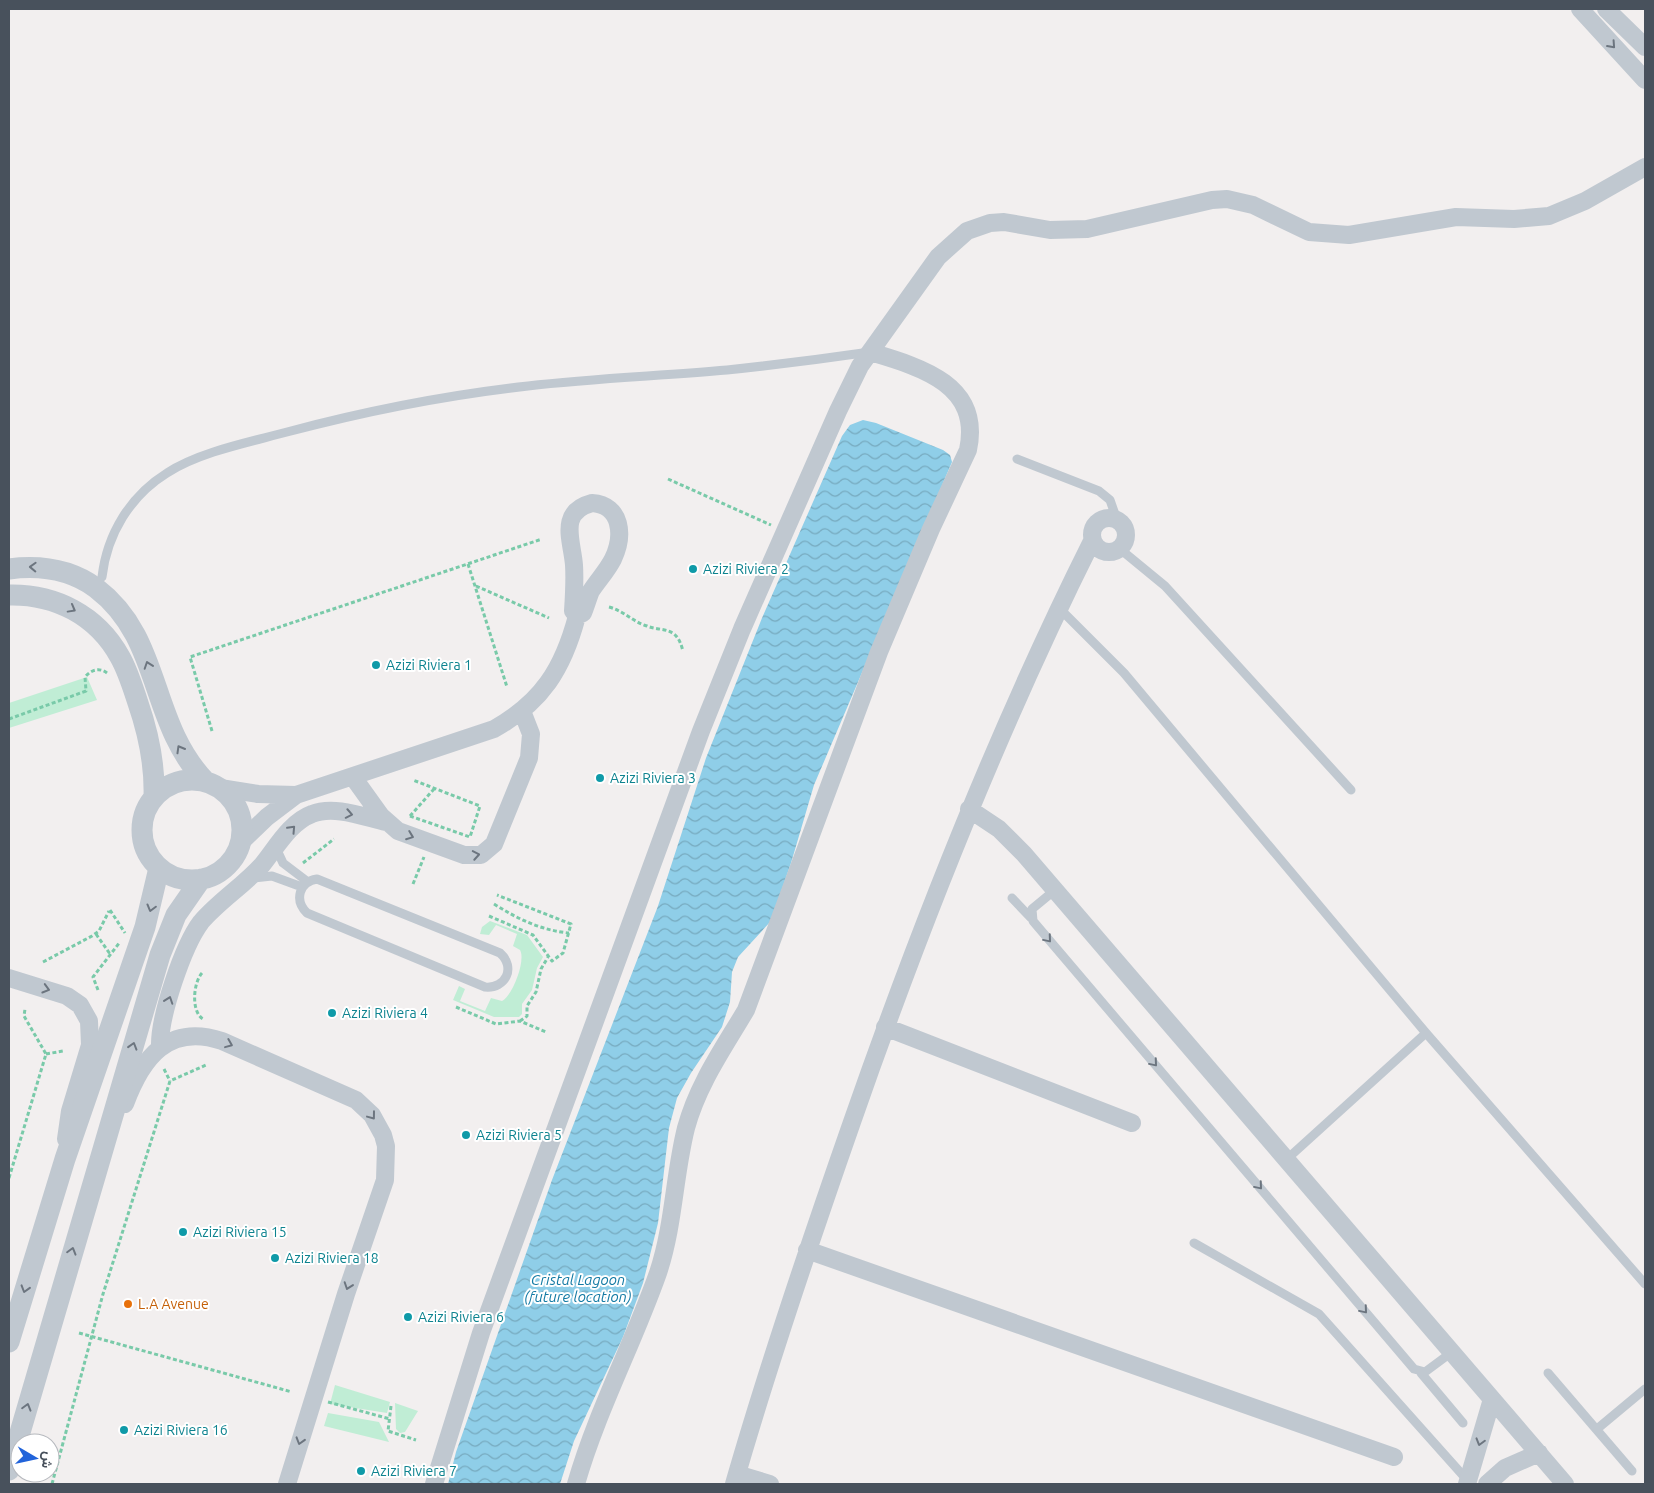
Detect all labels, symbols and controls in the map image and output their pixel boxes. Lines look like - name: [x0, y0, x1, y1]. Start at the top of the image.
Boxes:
- one-way arrow: [1607, 39, 1616, 48]
- place label: Azizi Riviera 2: [703, 561, 789, 577]
- one-way arrow: [29, 562, 37, 573]
- marker: Azizi Riviera 2: [687, 563, 699, 575]
- one-way arrow: [67, 603, 76, 613]
- place label: Azizi Riviera 1: [386, 657, 472, 673]
- marker: Azizi Riviera 1: [370, 659, 382, 671]
- one-way arrow: [144, 662, 154, 670]
- one-way arrow: [176, 745, 186, 754]
- place label: Azizi Riviera 3: [610, 770, 696, 786]
- marker: Azizi Riviera 3: [594, 772, 606, 784]
- one-way arrow: [345, 809, 353, 819]
- one-way arrow: [286, 825, 295, 834]
- one-way arrow: [405, 830, 414, 840]
- one-way arrow: [472, 850, 480, 860]
- one-way arrow: [146, 904, 156, 912]
- one-way arrow: [1043, 933, 1051, 942]
- one-way arrow: [41, 983, 50, 994]
- one-way arrow: [163, 996, 173, 1004]
- place label: Azizi Riviera 4: [342, 1005, 428, 1021]
- marker: Azizi Riviera 4: [326, 1007, 338, 1019]
- one-way arrow: [224, 1038, 232, 1048]
- one-way arrow: [127, 1042, 137, 1051]
- one-way arrow: [1148, 1057, 1157, 1066]
- one-way arrow: [366, 1110, 375, 1120]
- place label: Azizi Riviera 5: [476, 1127, 562, 1143]
- marker: Azizi Riviera 5: [460, 1129, 472, 1141]
- one-way arrow: [1253, 1181, 1262, 1190]
- place label: Azizi Riviera 15: [193, 1224, 287, 1240]
- marker: Azizi Riviera 15: [177, 1226, 189, 1238]
- one-way arrow: [67, 1247, 77, 1255]
- place label: Azizi Riviera 18: [285, 1250, 379, 1266]
- marker: Azizi Riviera 18: [269, 1252, 281, 1264]
- water label: Cristal Lagoon (future location): [524, 1271, 632, 1305]
- one-way arrow: [344, 1282, 354, 1290]
- one-way arrow: [20, 1284, 30, 1293]
- place label: L.A Avenue: [138, 1296, 209, 1312]
- marker: L.A Avenue: [122, 1298, 134, 1310]
- one-way arrow: [1359, 1304, 1367, 1313]
- place label: Azizi Riviera 6: [418, 1309, 504, 1325]
- marker: Azizi Riviera 6: [402, 1311, 414, 1323]
- one-way arrow: [22, 1403, 32, 1411]
- place label: Azizi Riviera 16: [134, 1422, 228, 1438]
- marker: Azizi Riviera 16: [118, 1424, 130, 1436]
- north arrow: [10, 1433, 60, 1483]
- one-way arrow: [295, 1437, 305, 1445]
- one-way arrow: [1475, 1437, 1485, 1445]
- text: ش: [38, 1450, 57, 1470]
- place label: Azizi Riviera 7: [371, 1463, 457, 1479]
- marker: Azizi Riviera 7: [355, 1465, 367, 1477]

